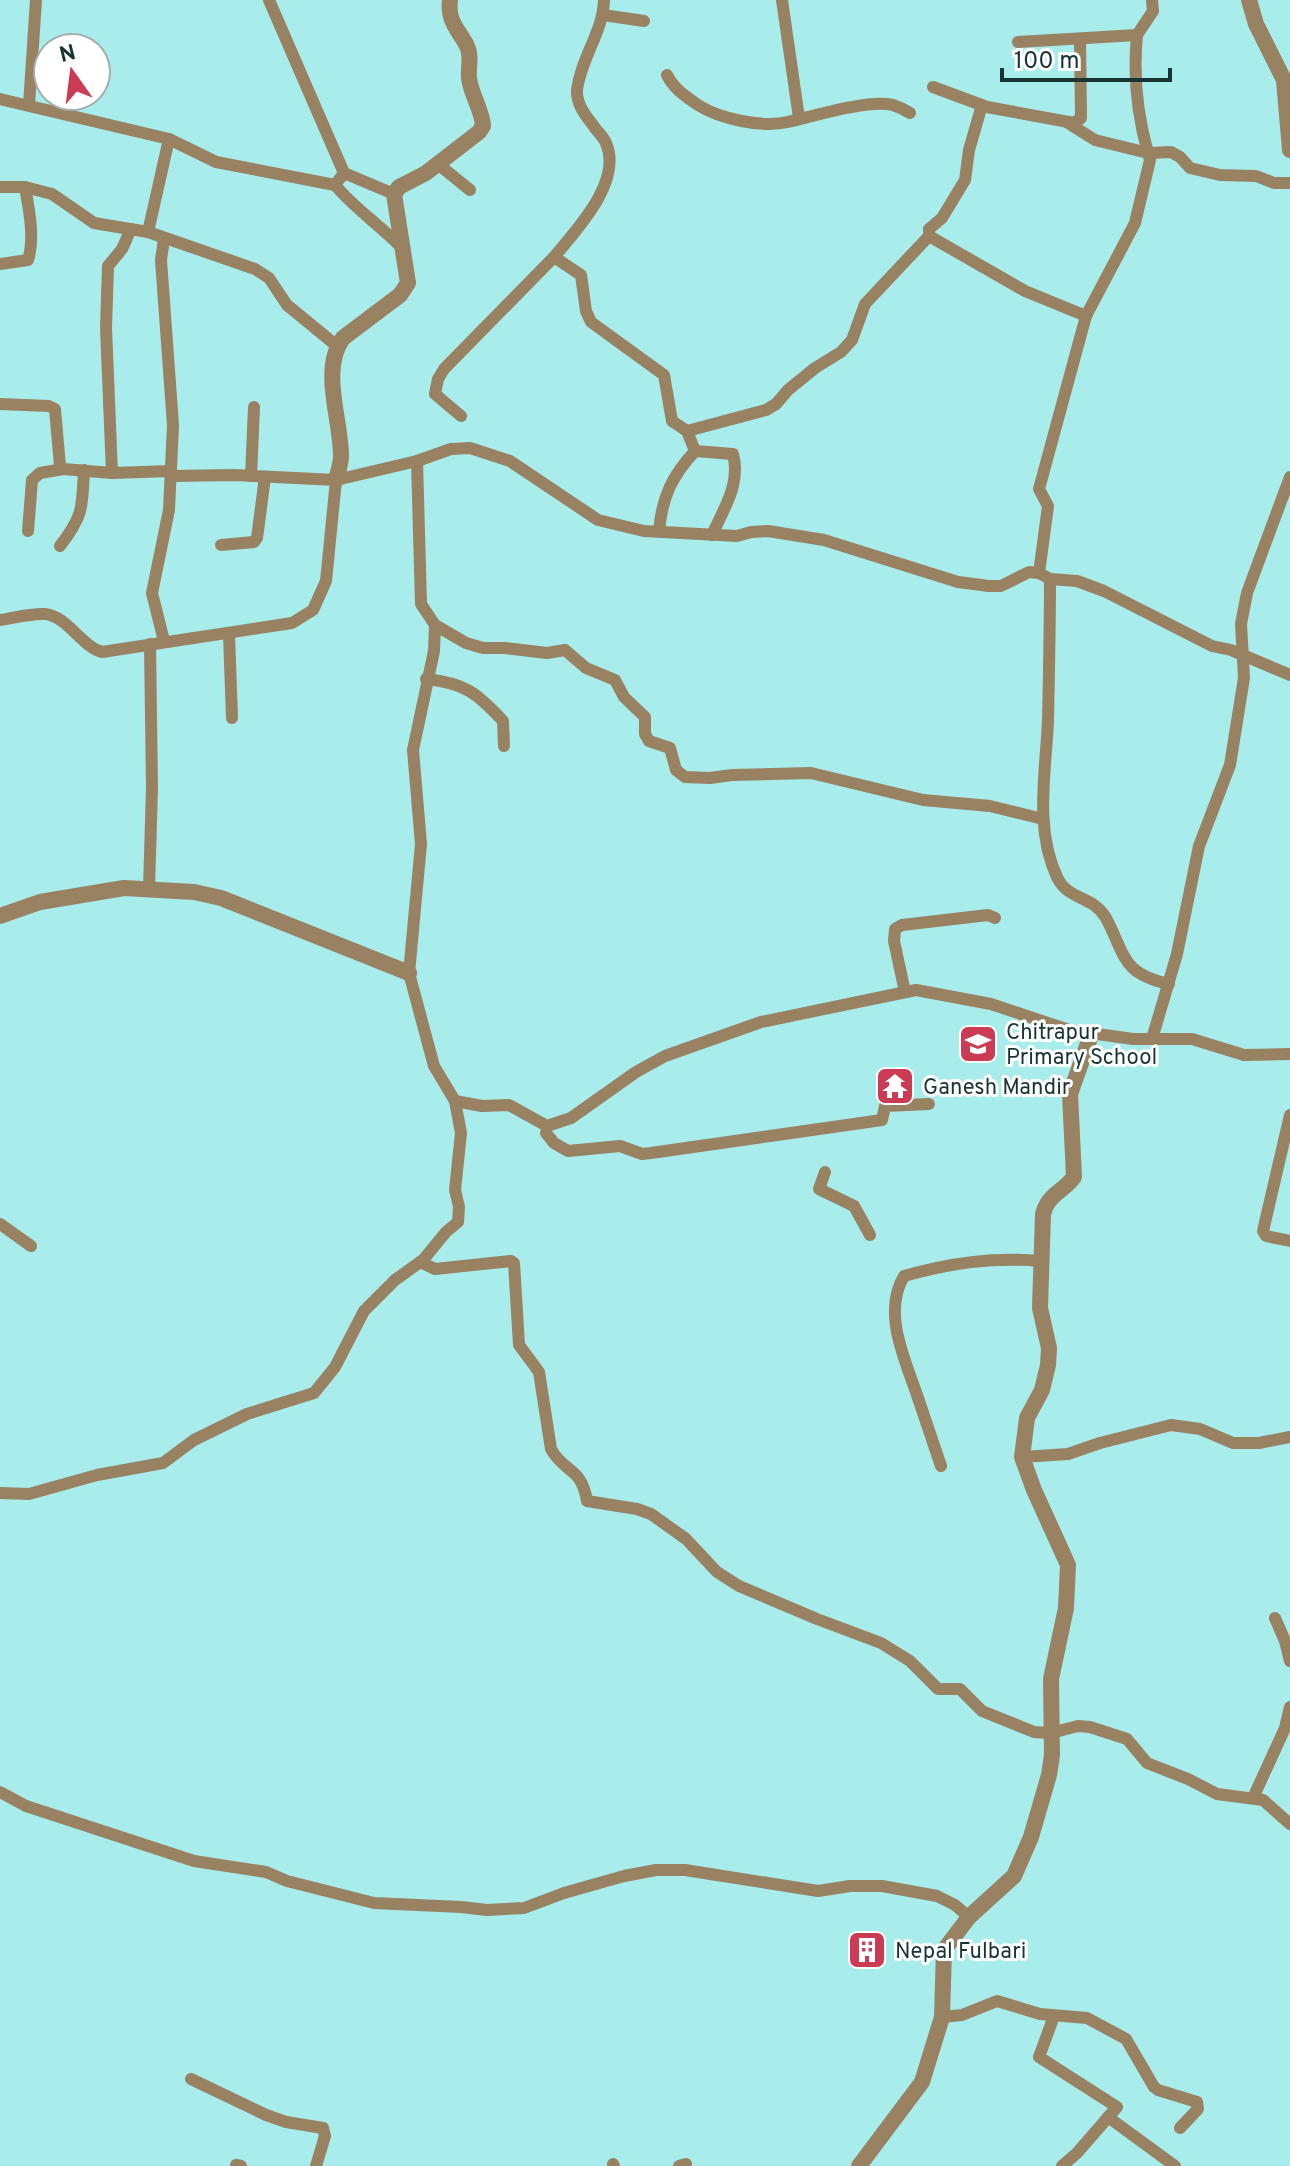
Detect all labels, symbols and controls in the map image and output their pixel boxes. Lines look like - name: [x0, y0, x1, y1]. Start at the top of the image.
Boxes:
- north arrow: [32, 32, 112, 112]
- scale bar: [1002, 32, 1170, 82]
- text: N: [57, 40, 79, 70]
- text: 100 m: [1014, 47, 1080, 77]
- place label: Chitrapur Primary School: [1006, 1020, 1157, 1072]
- school or university icon: Chitrapur Primary School: [957, 1023, 999, 1065]
- temple icon: Ganesh Mandir: [874, 1065, 916, 1107]
- place label: Ganesh Mandir: [923, 1075, 1071, 1102]
- building icon: Nepal Fulbari: [846, 1929, 888, 1971]
- place label: Nepal Fulbari: [895, 1939, 1026, 1966]

